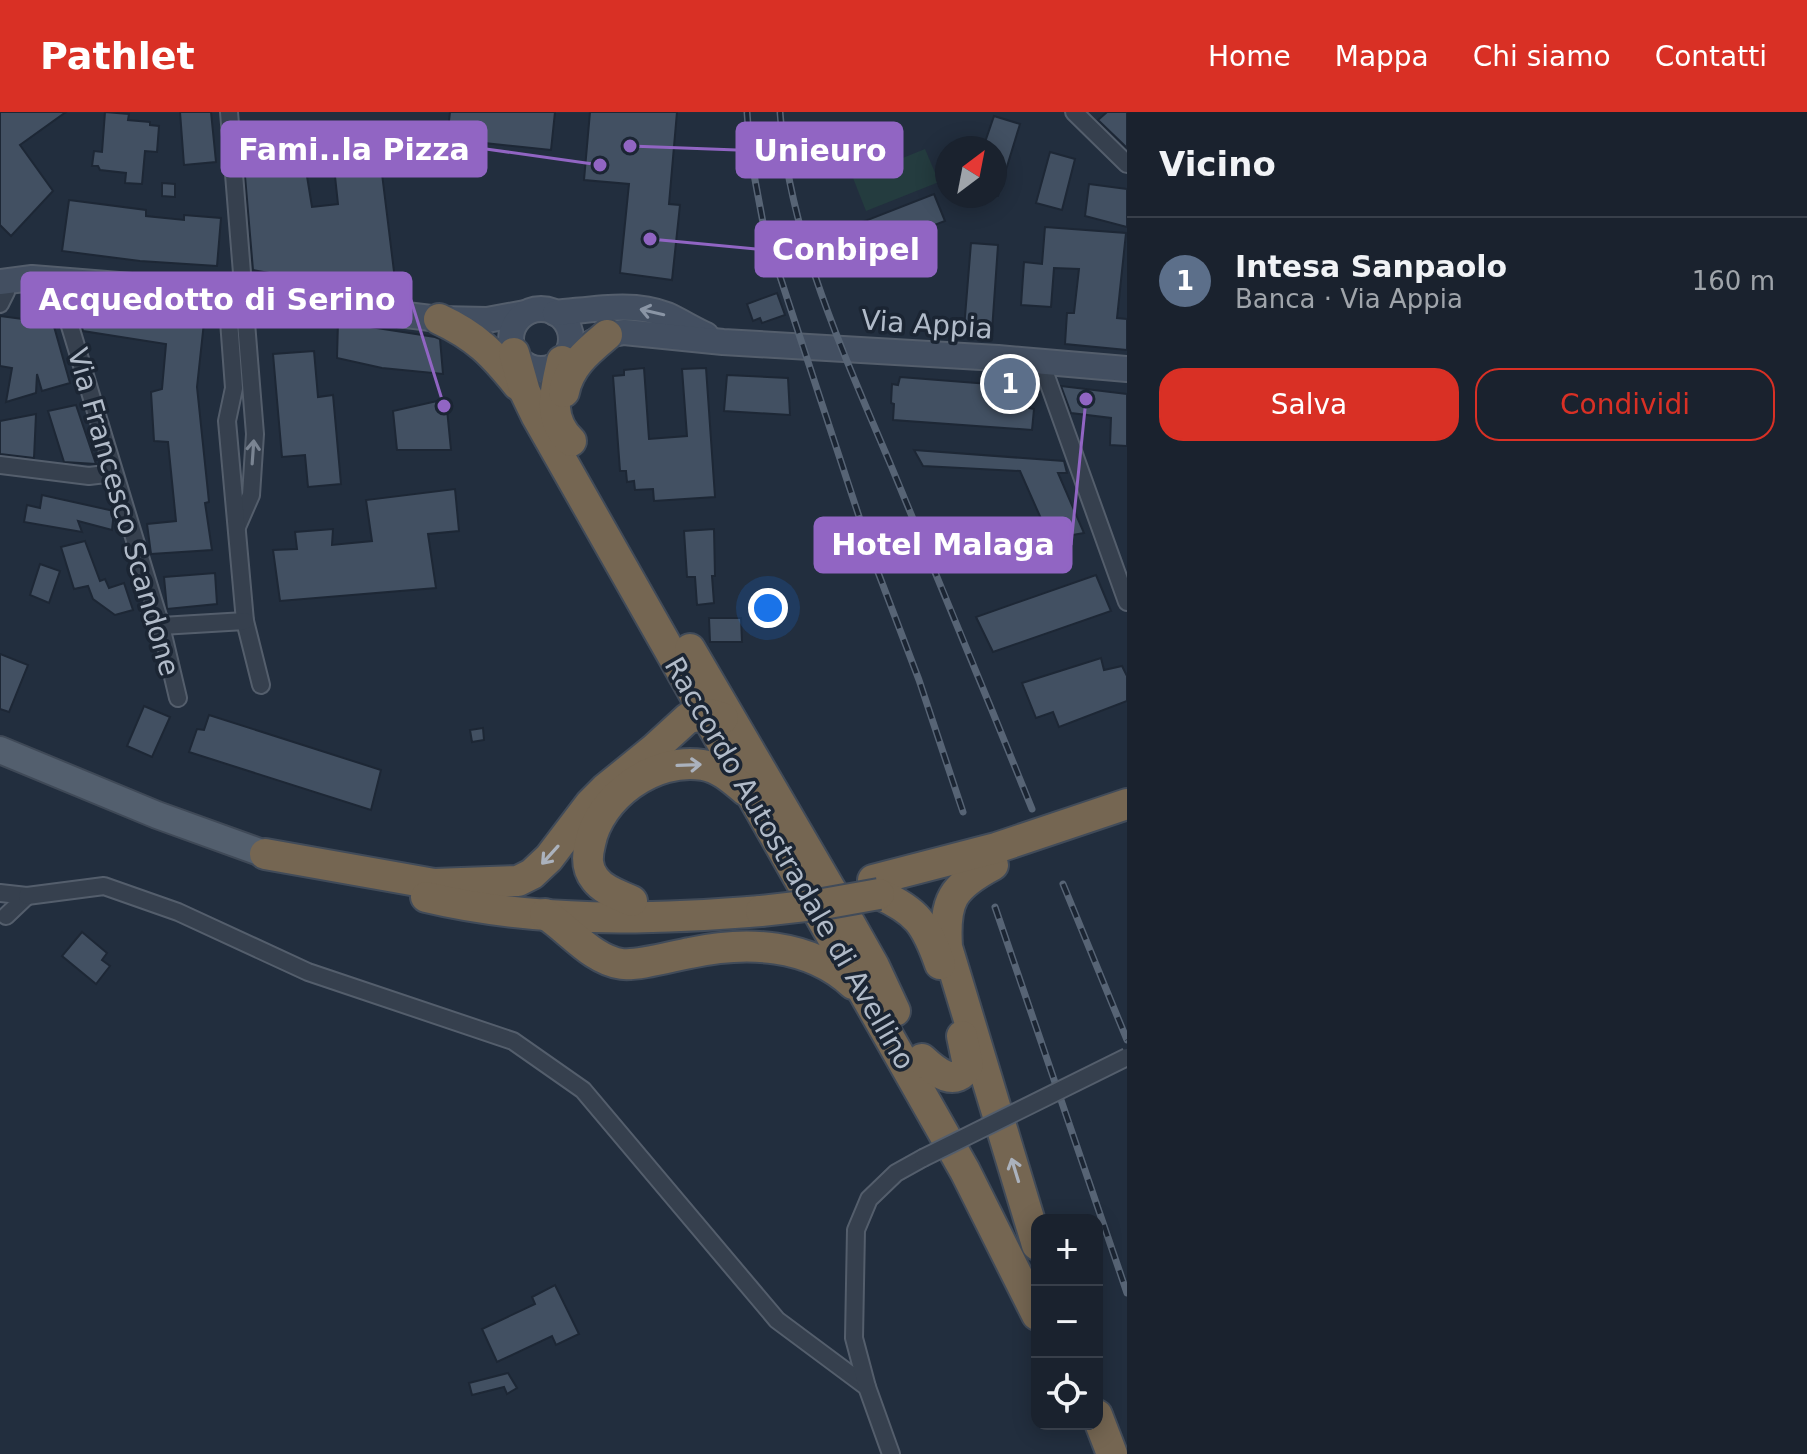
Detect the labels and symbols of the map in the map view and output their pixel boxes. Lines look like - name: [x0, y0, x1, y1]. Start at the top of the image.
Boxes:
- callout: Fami..la Pizza: [222, 122, 486, 176]
- callout: Unieuro: [737, 123, 902, 177]
- text: Fami..la Pizza: [238, 132, 470, 167]
- text: Unieuro: [753, 133, 887, 168]
- north arrow: [935, 136, 1007, 208]
- callout: Conbipel: [756, 222, 936, 276]
- text: Conbipel: [772, 232, 920, 267]
- callout: Acquedotto di Serino: [22, 273, 411, 327]
- text: Acquedotto di Serino: [38, 282, 396, 317]
- street label: Via Appia: [860, 303, 994, 346]
- one-way arrow: [640, 304, 665, 319]
- street label: Via Francesco Scandone: [61, 344, 186, 680]
- pin: 1: [984, 354, 1036, 414]
- one-way arrow: [246, 439, 261, 466]
- callout: Hotel Malaga: [815, 518, 1071, 572]
- text: Hotel Malaga: [831, 527, 1055, 562]
- your location: [748, 588, 788, 628]
- street label: Raccordo Autostradale di Avellino: [658, 651, 922, 1075]
- one-way arrow: [675, 758, 702, 773]
- one-way arrow: [542, 845, 560, 865]
- one-way arrow: [1006, 1158, 1021, 1183]

